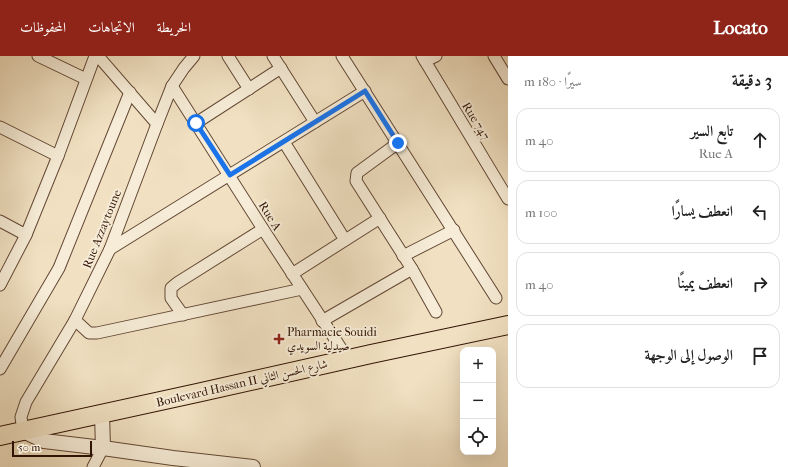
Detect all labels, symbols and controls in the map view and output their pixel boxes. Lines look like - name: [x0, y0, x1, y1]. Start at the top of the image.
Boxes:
- text: Locato: [713, 17, 768, 39]
- text: المحفوظات: [20, 19, 66, 36]
- text: الاتجاهات: [88, 19, 135, 36]
- text: الخريطة: [157, 19, 191, 36]
- text: 3 دقيقة: [732, 70, 772, 90]
- text: سيرًا · 180 m: [524, 74, 582, 89]
- street label: Rue 747: [459, 99, 493, 143]
- route start: [187, 114, 205, 132]
- text: تابع السير: [691, 122, 733, 140]
- icon: ahead: [749, 129, 771, 151]
- text: 40 m: [525, 133, 553, 148]
- route end: [389, 134, 407, 152]
- text: Rue A: [699, 146, 733, 161]
- street label: Rue Azzaytoune: [80, 187, 124, 270]
- street label: Rue A: [256, 199, 284, 233]
- icon: left: [749, 201, 771, 223]
- text: انعطف يسارًا: [672, 202, 733, 220]
- text: 100 m: [525, 205, 558, 220]
- icon: right: [749, 273, 771, 295]
- text: انعطف يمينًا: [678, 274, 733, 292]
- text: 40 m: [525, 277, 553, 292]
- place label: Pharmacie Souidi صيدلية السويدي: [287, 325, 377, 356]
- marker: Pharmacie Souidi صيدلية السويدي: [274, 334, 284, 344]
- icon: arrive: [749, 345, 771, 367]
- text: الوصول إلى الوجهة: [644, 346, 733, 364]
- map controls: [460, 347, 496, 455]
- button: +: [460, 347, 496, 383]
- street label: Boulevard Hassan II شارع الحسن الثاني: [155, 356, 330, 413]
- button: −: [460, 383, 496, 419]
- button: locate: [460, 419, 496, 455]
- scale bar: [12, 439, 92, 458]
- text: 50 m: [18, 441, 40, 454]

